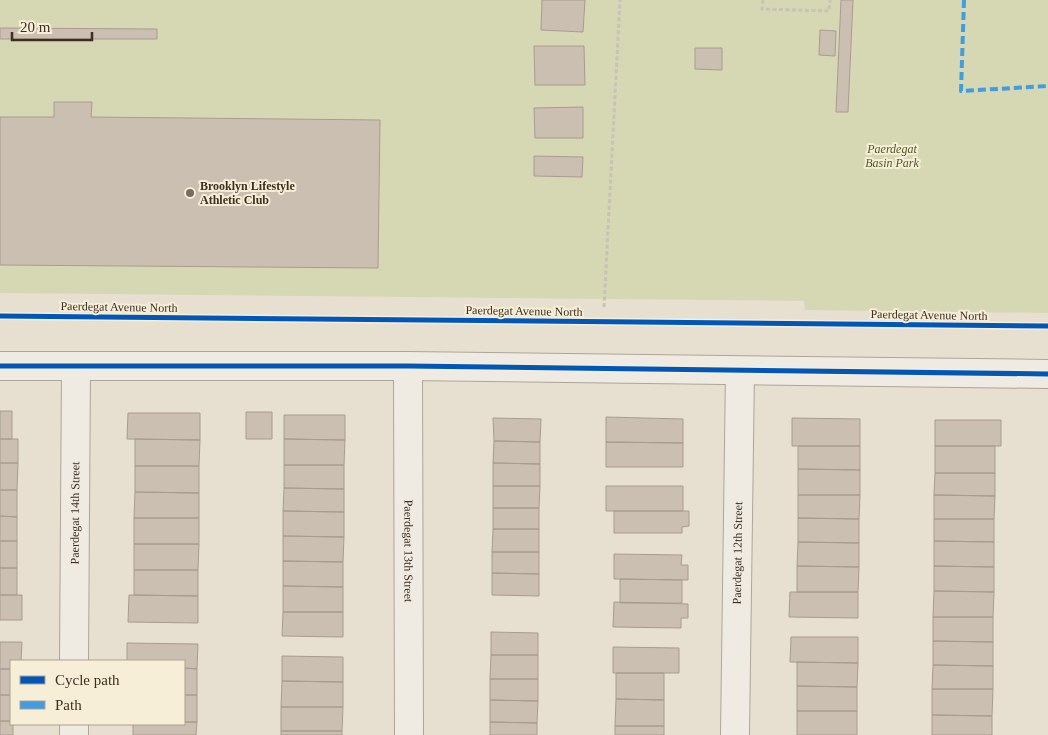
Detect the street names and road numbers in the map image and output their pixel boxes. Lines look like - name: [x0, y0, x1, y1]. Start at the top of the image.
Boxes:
- street label: Paerdegat Avenue North: [60, 299, 178, 315]
- street label: Paerdegat Avenue North: [465, 303, 583, 319]
- street label: Paerdegat Avenue North: [870, 307, 988, 323]
- street label: Paerdegat 14th Street: [68, 461, 82, 564]
- street label: Paerdegat 13th Street: [401, 500, 416, 603]
- street label: Paerdegat 12th Street: [730, 501, 745, 604]

